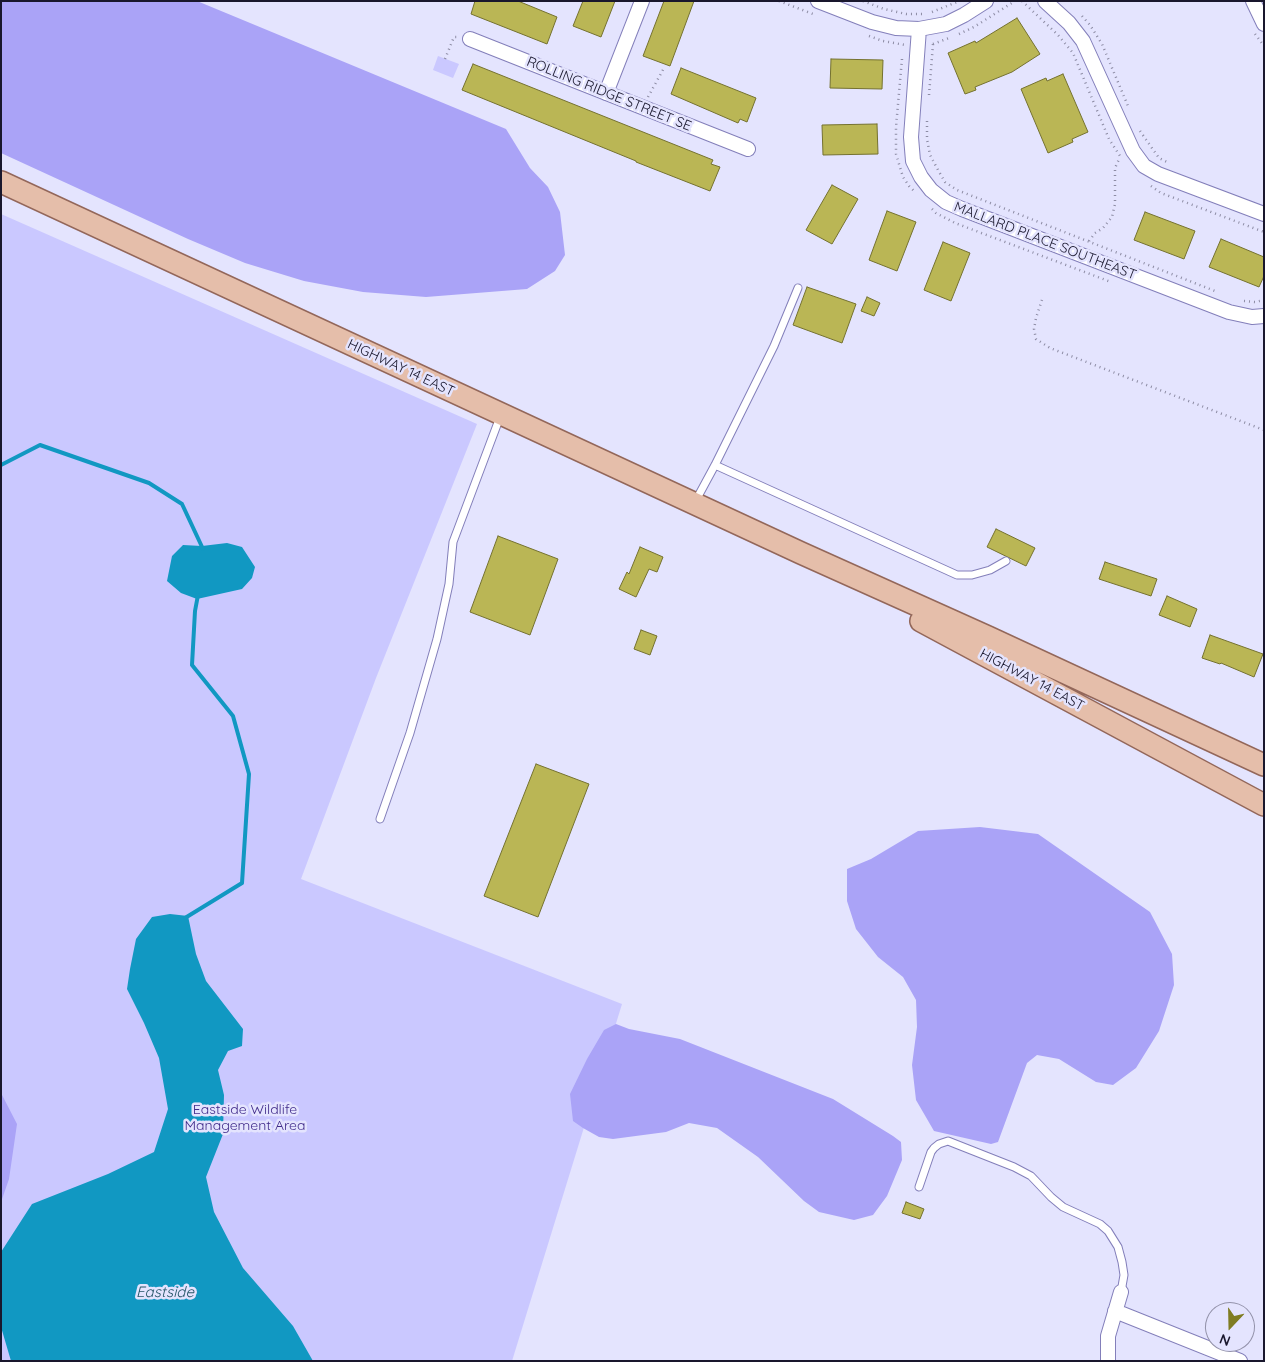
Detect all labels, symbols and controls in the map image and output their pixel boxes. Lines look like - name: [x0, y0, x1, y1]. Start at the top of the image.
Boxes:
- street label: ROLLING RIDGE STREET SE: [524, 53, 694, 135]
- street label: MALLARD PLACE SOUTHEAST: [951, 198, 1139, 284]
- street label: HIGHWAY 14 EAST: [345, 336, 457, 400]
- street label: HIGHWAY 14 EAST: [977, 645, 1087, 715]
- park label: Eastside Wildlife Management Area: [185, 1102, 305, 1134]
- water label: Eastside: [136, 1283, 194, 1301]
- north arrow: [1205, 1302, 1255, 1352]
- text: N: [1217, 1330, 1233, 1350]

